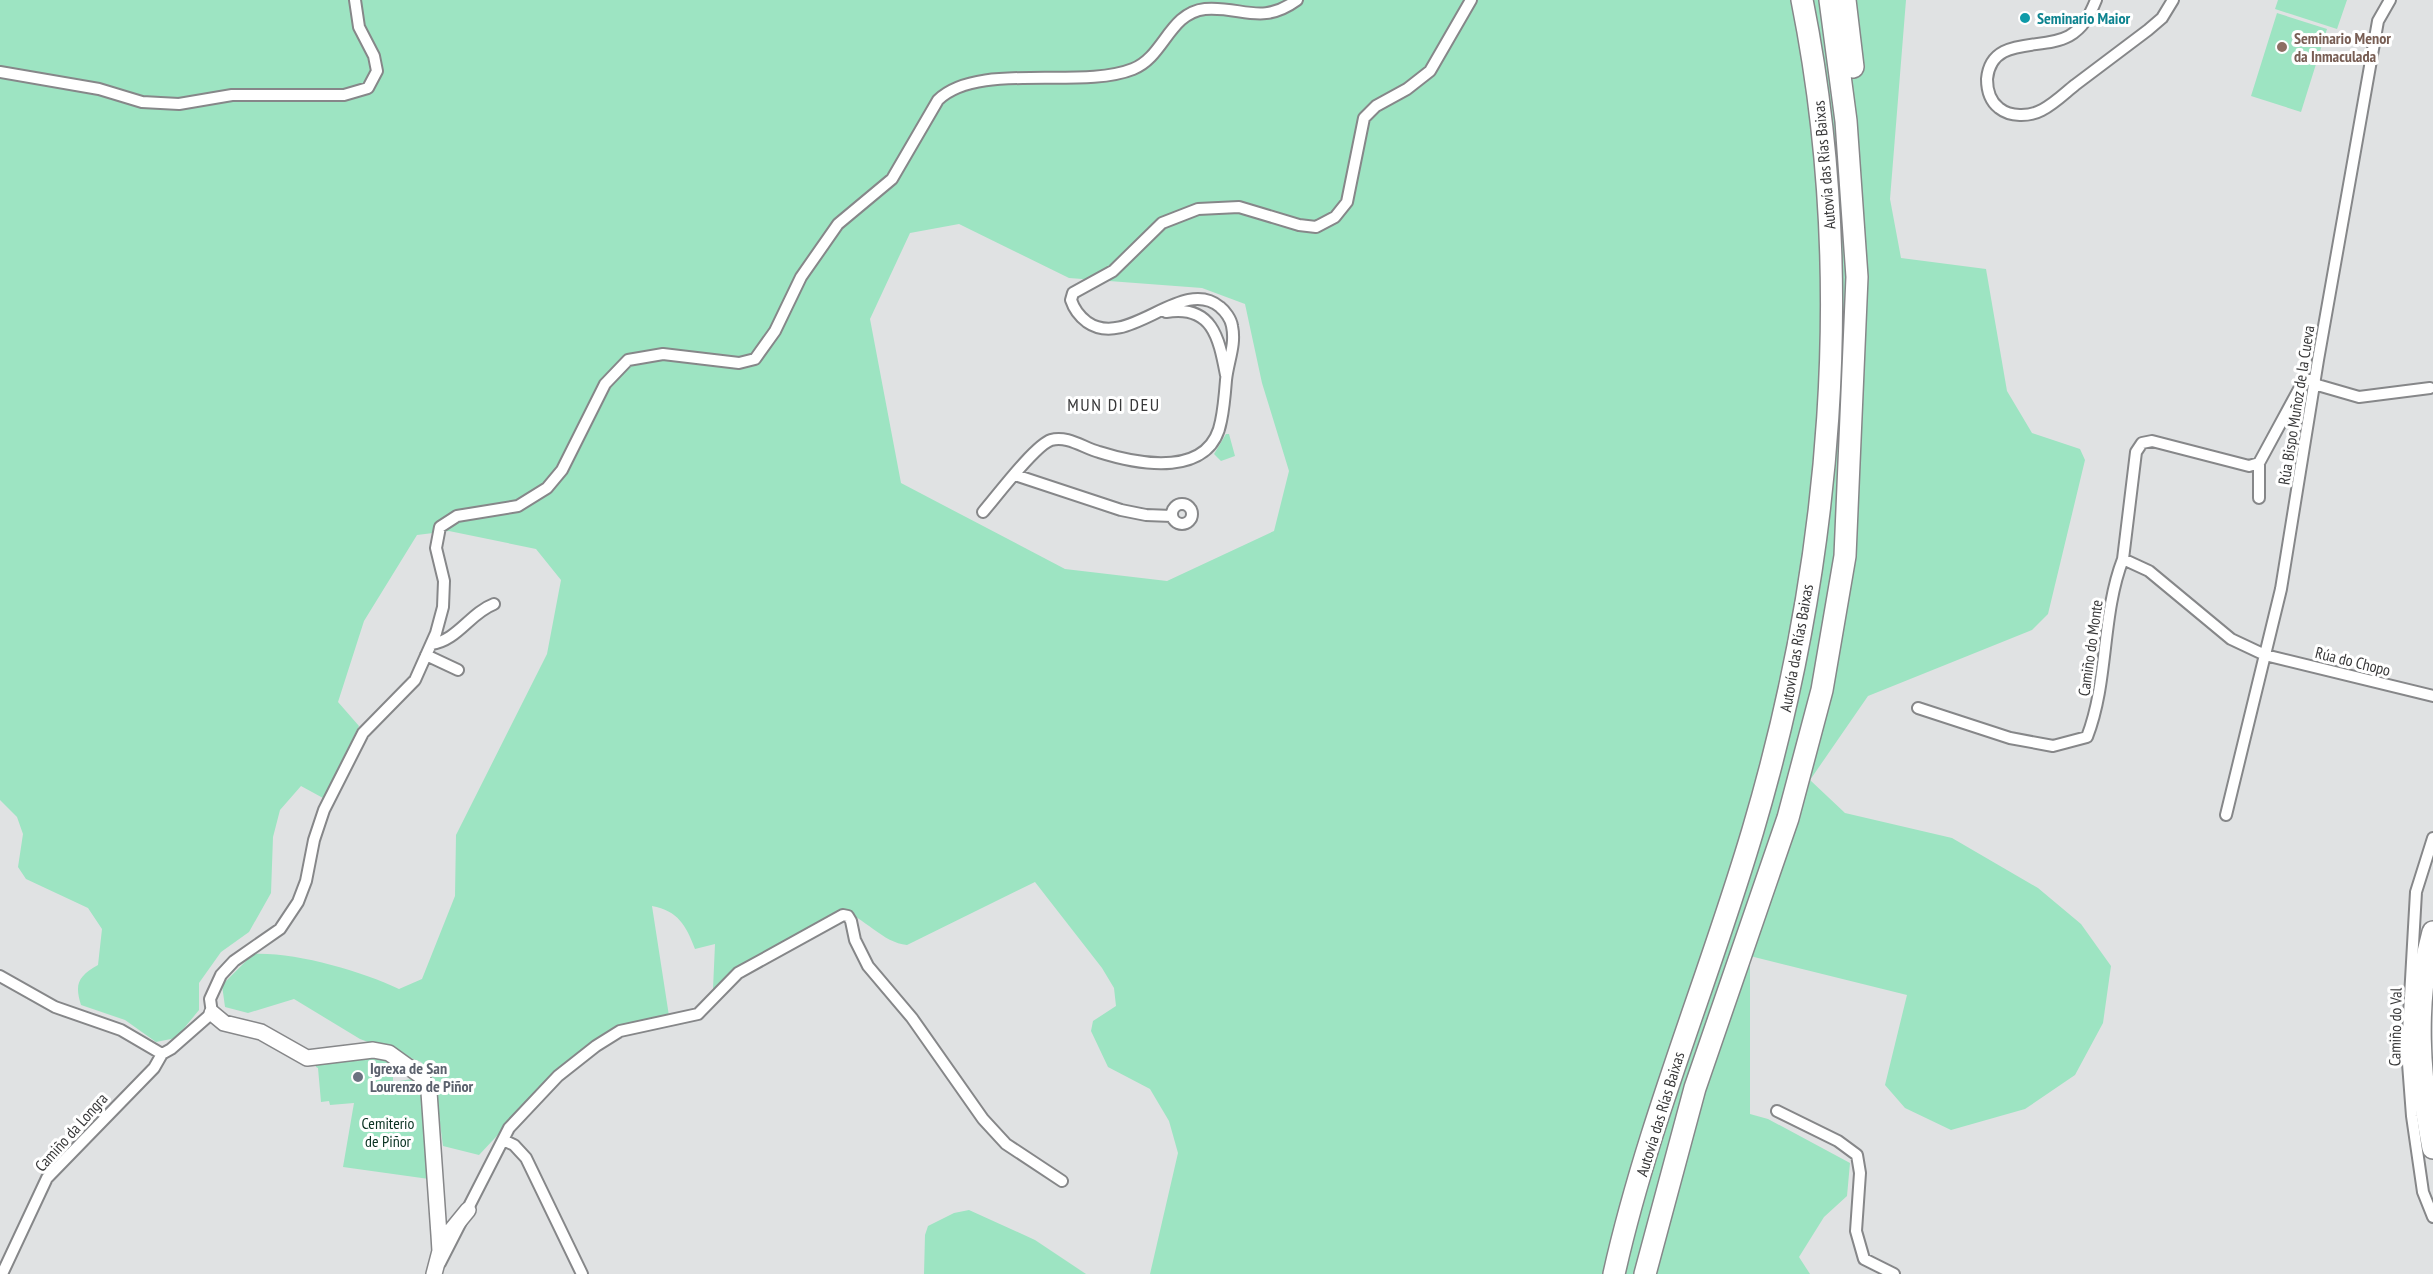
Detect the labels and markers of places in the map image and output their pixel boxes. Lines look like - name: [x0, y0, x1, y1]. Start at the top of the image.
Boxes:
- place label: Seminario Maior: [2037, 8, 2131, 28]
- marker: Seminario Maior: [2018, 11, 2032, 25]
- place label: Seminario Menor da Inmaculada: [2294, 28, 2391, 66]
- marker: Seminario Menor da Inmaculada: [2275, 40, 2289, 54]
- place label: Igrexa de San Lourenzo de Piñor: [370, 1058, 474, 1096]
- marker: Igrexa de San Lourenzo de Piñor: [351, 1070, 365, 1084]

